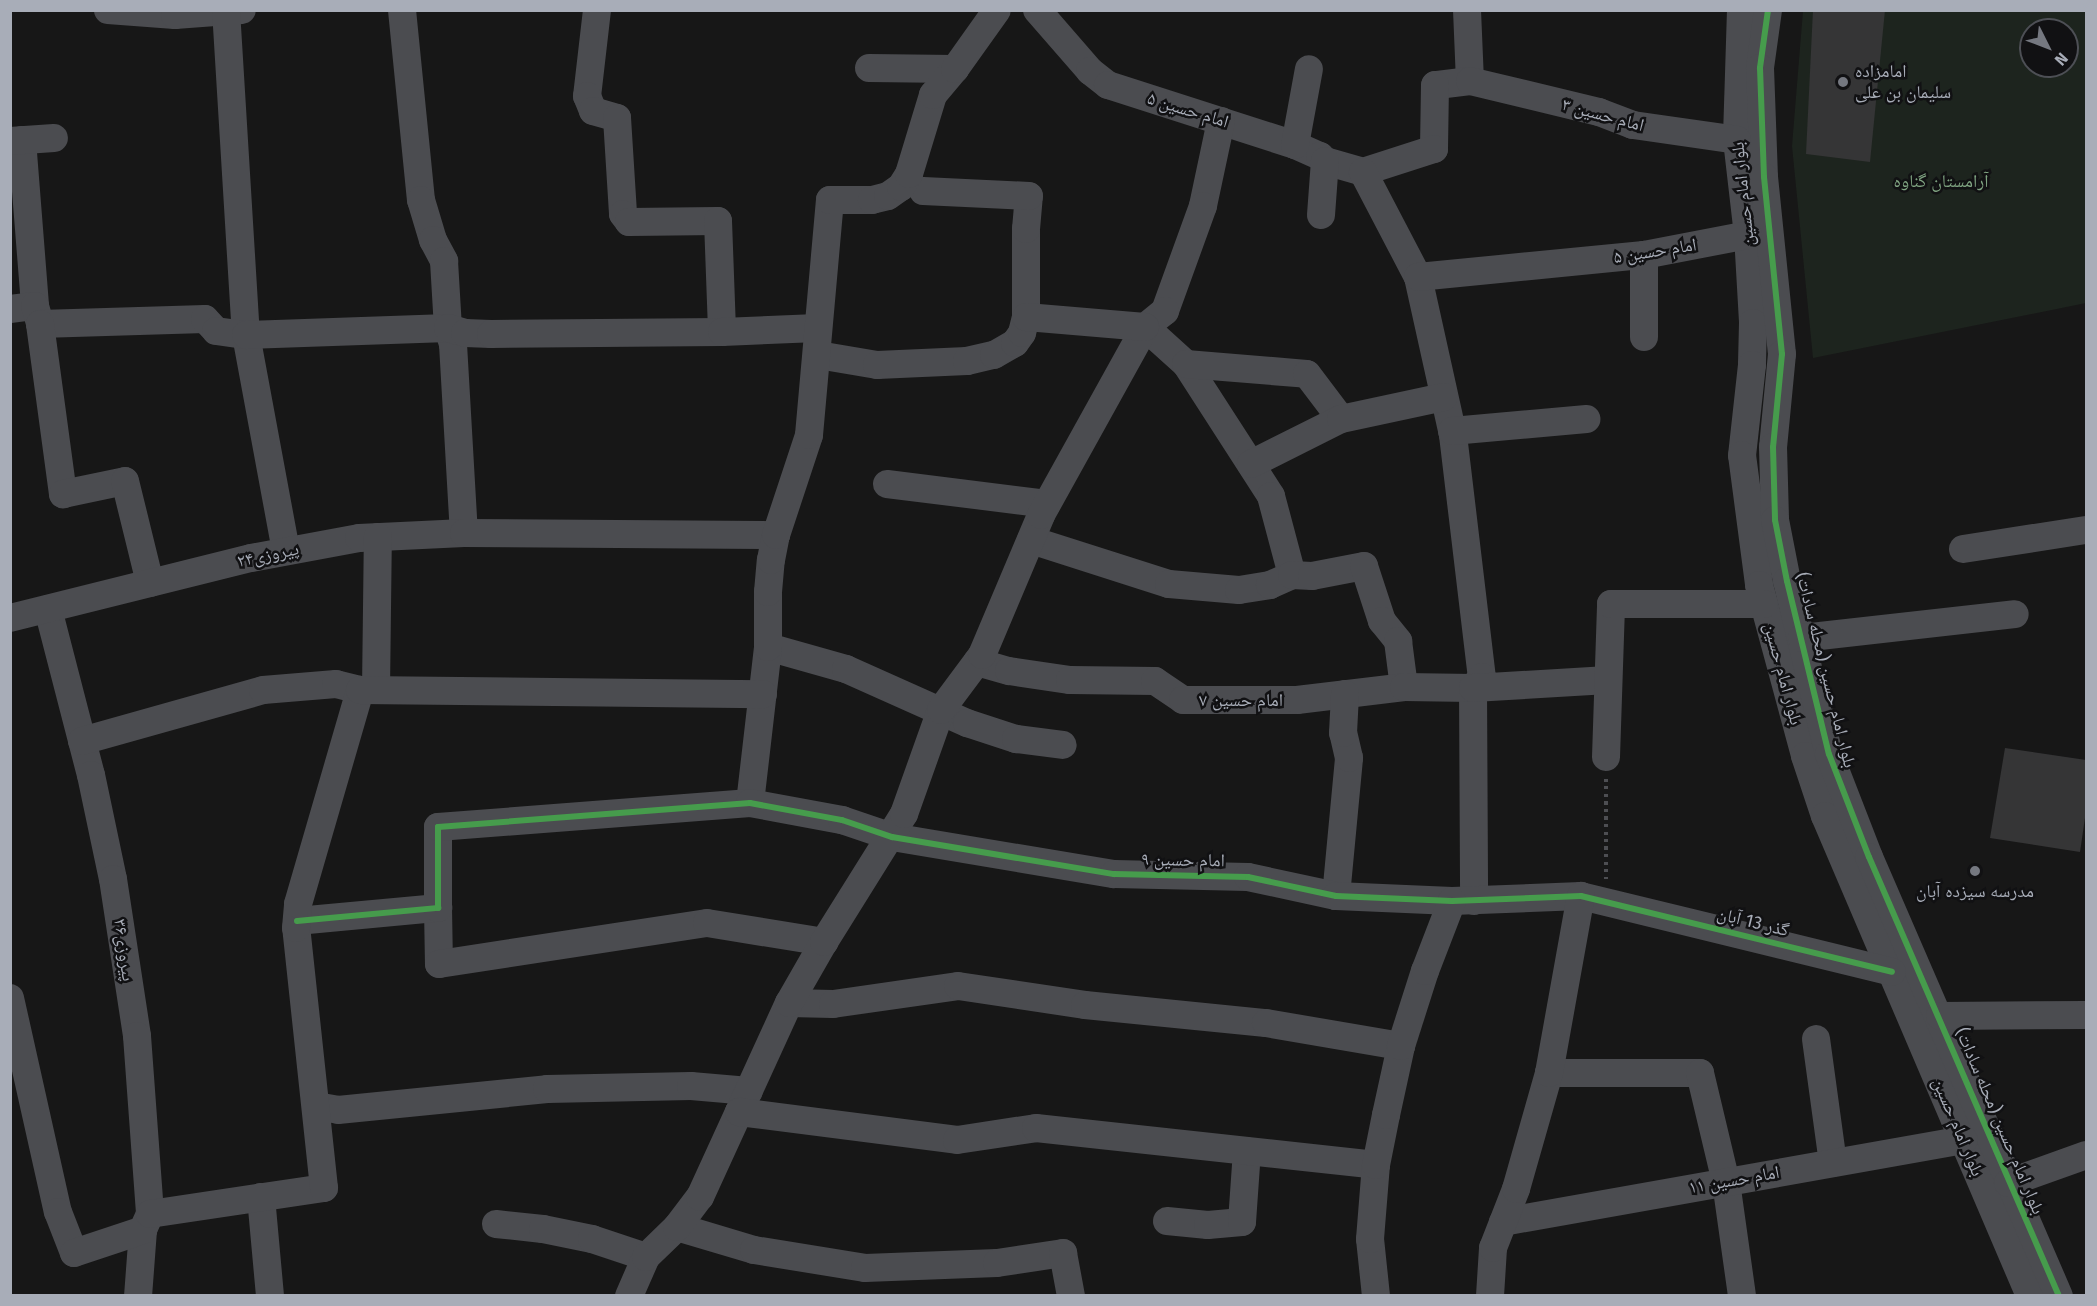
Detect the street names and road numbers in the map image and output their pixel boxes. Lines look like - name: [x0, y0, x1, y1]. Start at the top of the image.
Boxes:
- street label: امام حسین ۵: [1145, 87, 1231, 133]
- street label: امام حسین ۳: [1560, 94, 1646, 136]
- street label: بلوار امام حسین: [1727, 141, 1759, 247]
- street label: امام حسین ۵: [1612, 234, 1698, 268]
- street label: پیروزی۲۴: [235, 538, 301, 572]
- street label: بلوار امام حسین (محله سادات): [1791, 570, 1861, 770]
- street label: بلوار امام حسین: [1759, 621, 1807, 727]
- street label: امام حسین ۷: [1199, 689, 1283, 711]
- street label: امام حسین ۹: [1141, 848, 1225, 872]
- street label: گذر 13 آبان: [1715, 903, 1791, 941]
- street label: پیروزی۳۶: [109, 918, 139, 982]
- street label: بلوار امام حسین (محله سادات): [1951, 1024, 2049, 1218]
- street label: بلوار امام حسین: [1928, 1075, 1988, 1179]
- street label: امام حسین ۱۱: [1687, 1161, 1781, 1199]

